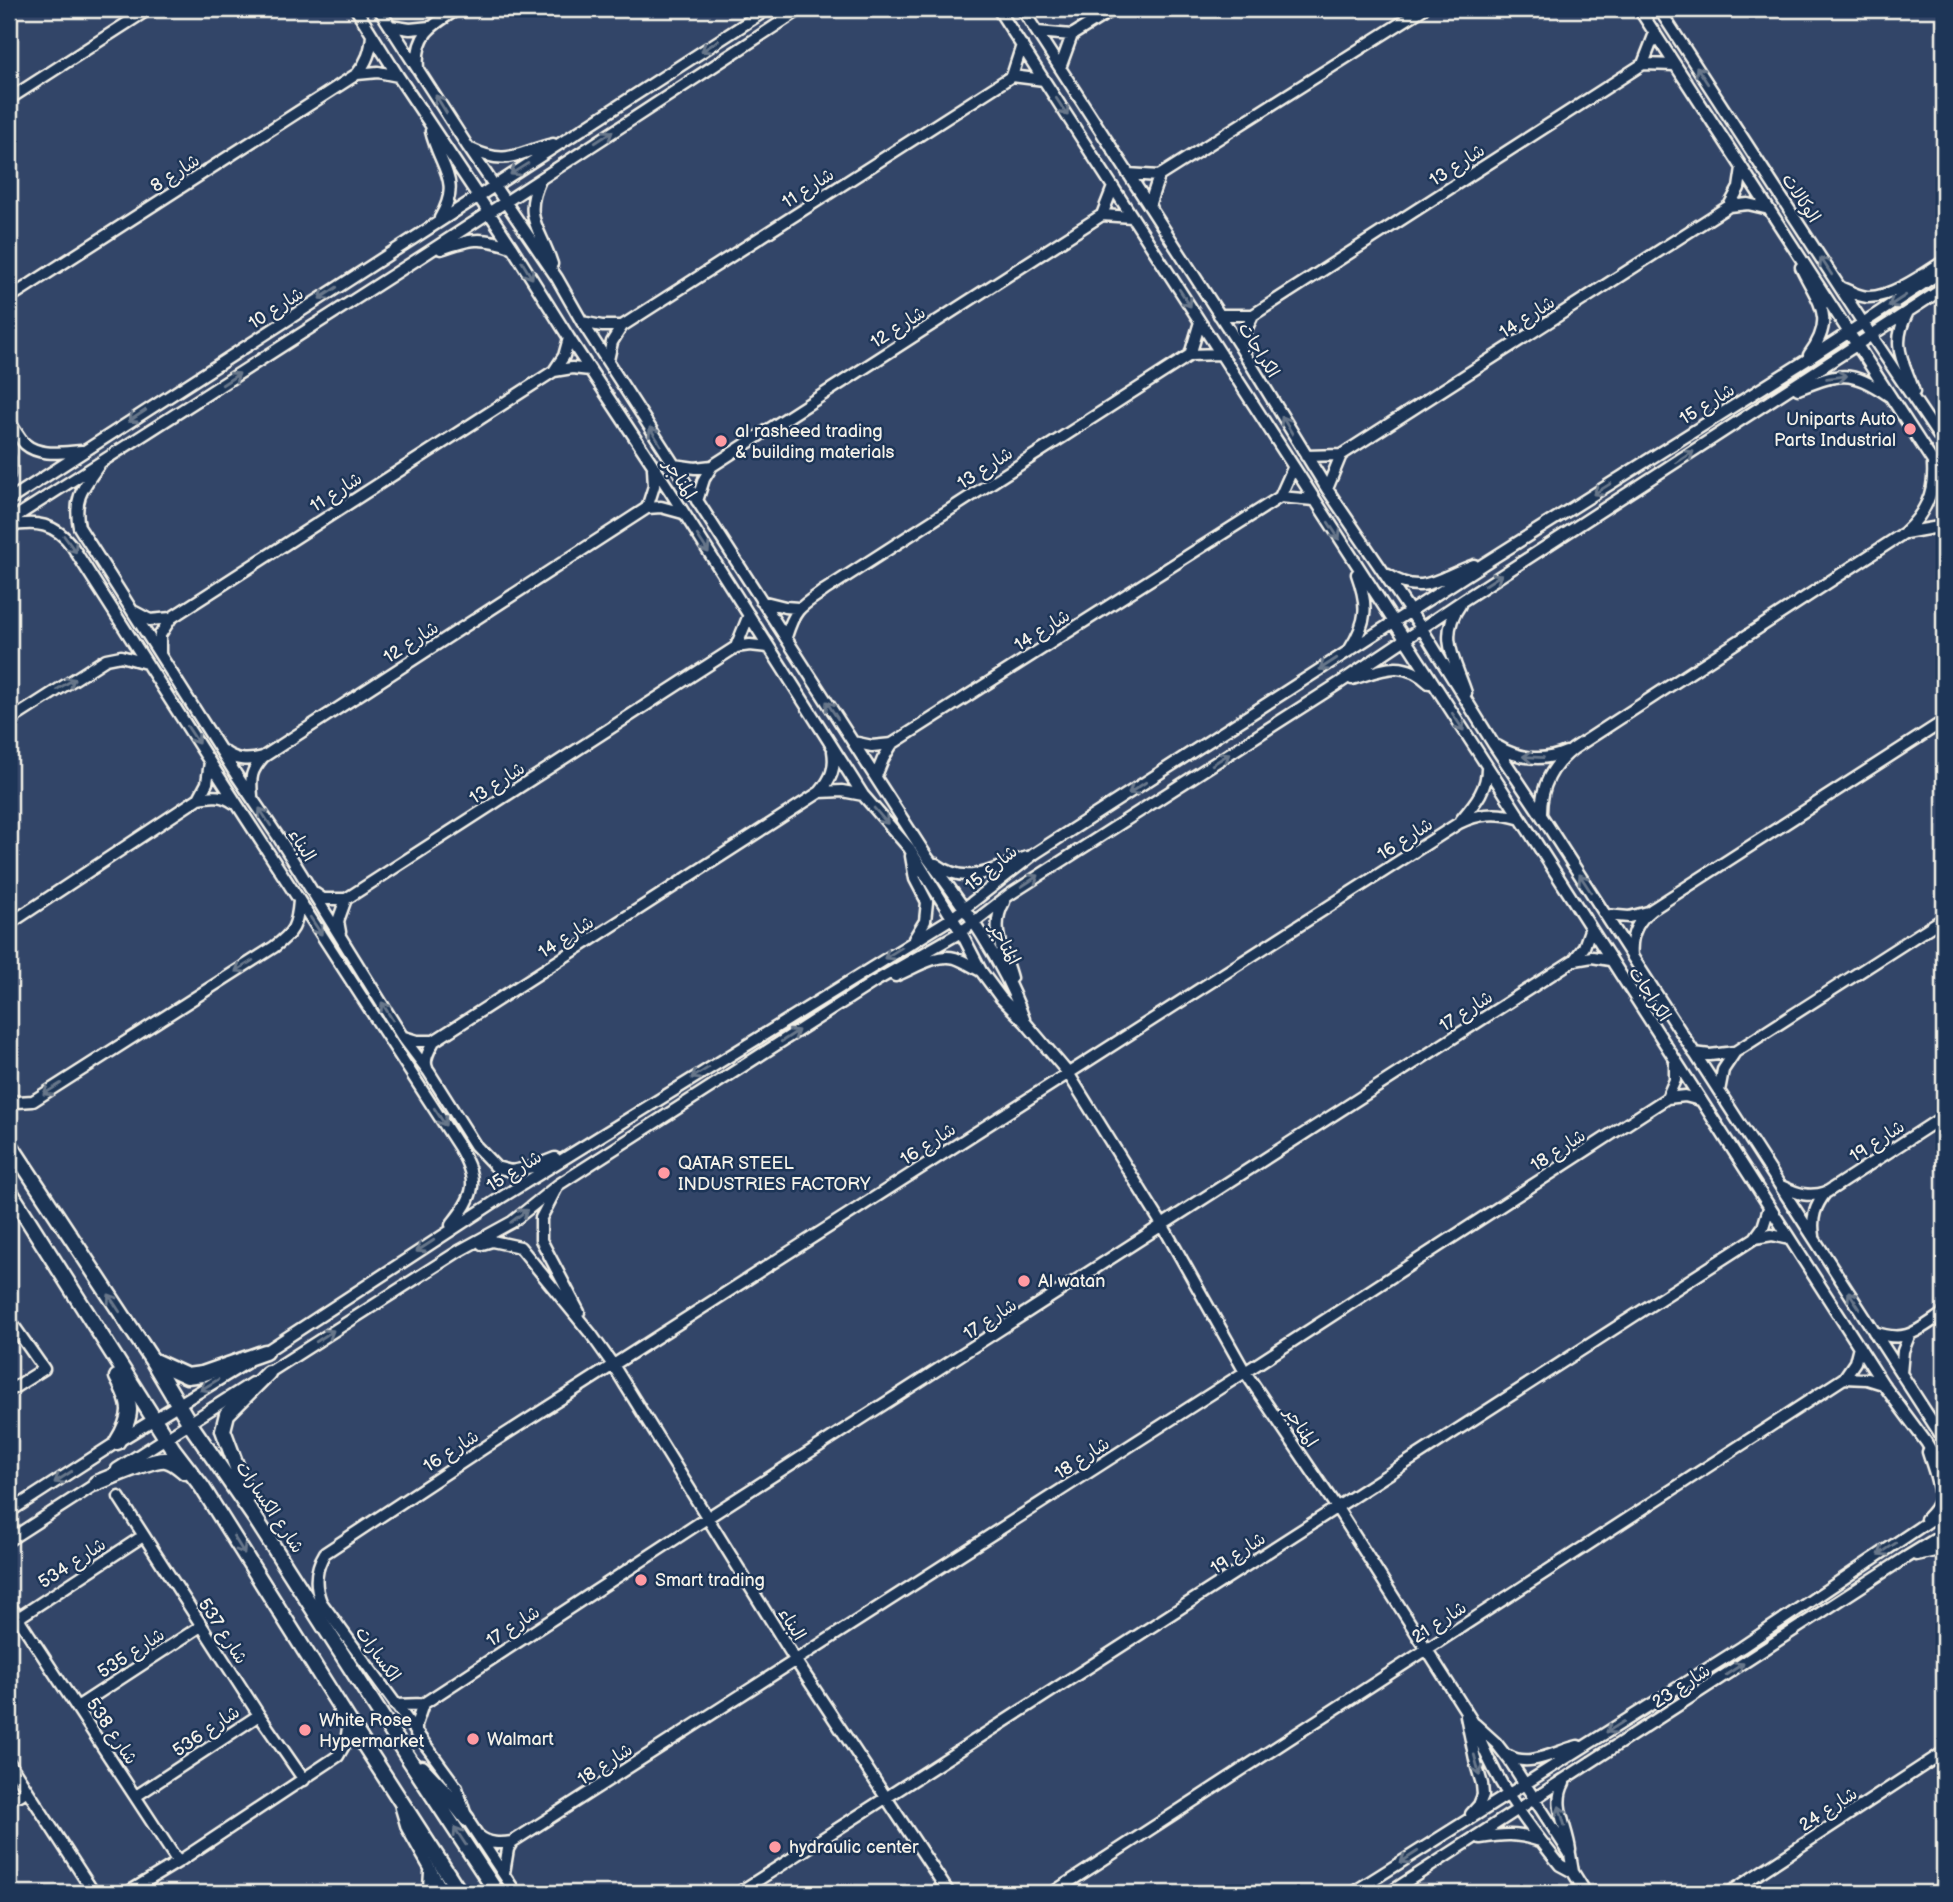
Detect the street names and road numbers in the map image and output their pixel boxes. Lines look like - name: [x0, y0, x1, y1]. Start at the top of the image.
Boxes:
- street label: شارع 13: [1426, 140, 1489, 192]
- street label: شارع 8: [147, 150, 204, 198]
- street label: شارع 11: [778, 164, 839, 214]
- street label: الوكالات: [1777, 170, 1824, 227]
- street label: شارع 10: [245, 283, 308, 335]
- street label: شارع 14: [1496, 292, 1559, 344]
- street label: شارع 12: [867, 302, 930, 354]
- street label: الكراجات: [1234, 319, 1284, 382]
- street label: شارع 15: [1676, 379, 1739, 430]
- street label: شارع 13: [954, 443, 1017, 495]
- street label: المناجر: [658, 453, 700, 503]
- street label: شارع 11: [306, 468, 367, 518]
- street label: شارع 14: [1011, 605, 1075, 657]
- street label: شارع 12: [380, 617, 443, 669]
- street label: شارع 13: [466, 758, 529, 810]
- street label: شارع 16: [1374, 814, 1437, 866]
- street label: البناء: [283, 825, 320, 866]
- street label: شارع 15: [961, 841, 1022, 897]
- street label: شارع 14: [535, 912, 598, 964]
- street label: المناجر: [984, 918, 1024, 969]
- street label: الكراجات: [1624, 963, 1675, 1026]
- street label: شارع 17: [1436, 986, 1498, 1037]
- street label: شارع 19: [1846, 1116, 1909, 1168]
- street label: شارع 16: [897, 1119, 960, 1171]
- street label: شارع 18: [1527, 1125, 1590, 1177]
- street label: شارع 15: [483, 1146, 546, 1197]
- street label: شارع 17: [960, 1294, 1022, 1345]
- street label: المناجر: [1278, 1401, 1322, 1451]
- street label: شارع 16: [420, 1426, 483, 1478]
- street label: شارع 18: [1051, 1433, 1114, 1485]
- street label: شارع الكسارات: [230, 1457, 308, 1558]
- street label: شارع 19: [1207, 1528, 1270, 1580]
- street label: شارع 534: [35, 1534, 110, 1594]
- street label: شارع 537: [193, 1595, 252, 1669]
- street label: شارع 21: [1408, 1597, 1471, 1649]
- street label: شارع 17: [483, 1601, 545, 1652]
- street label: البناء: [773, 1604, 810, 1645]
- street label: الكسارات: [351, 1623, 405, 1686]
- street label: شارع 535: [94, 1624, 169, 1684]
- street label: شارع 23: [1648, 1660, 1715, 1714]
- street label: شارع 538: [81, 1694, 141, 1769]
- street label: شارع 536: [169, 1701, 244, 1762]
- street label: شارع 18: [574, 1739, 637, 1791]
- street label: شارع 24: [1795, 1783, 1862, 1837]

